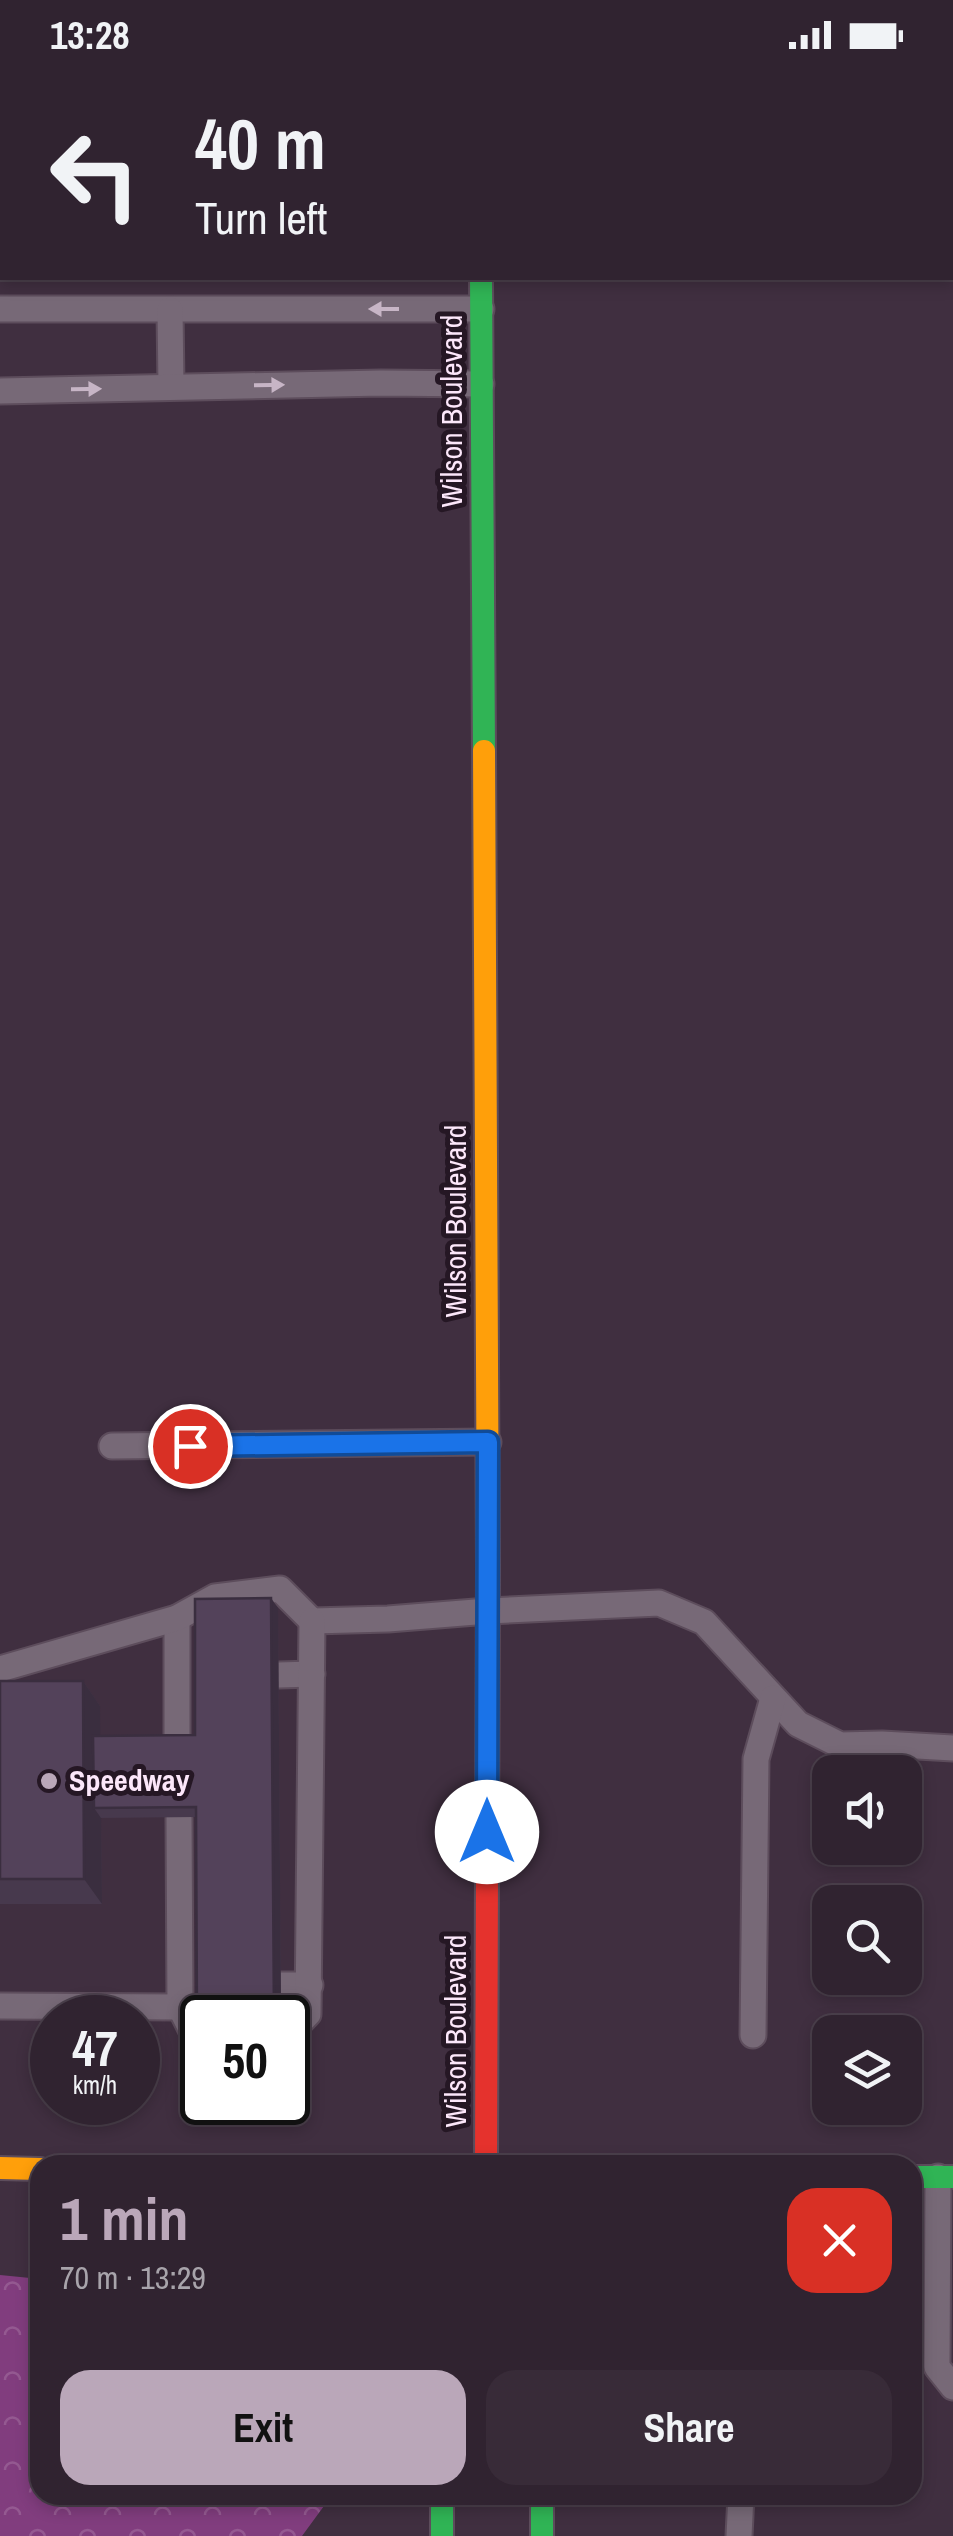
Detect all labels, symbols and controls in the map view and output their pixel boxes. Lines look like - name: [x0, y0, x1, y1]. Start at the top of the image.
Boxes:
- text: 13:28: [50, 10, 130, 61]
- text: 40 m: [195, 97, 326, 191]
- icon: left: [30, 110, 160, 240]
- text: Turn left: [195, 187, 327, 248]
- one-way arrow: [367, 301, 399, 317]
- street label: Wilson Boulevard: [431, 315, 471, 507]
- one-way arrow: [253, 377, 285, 393]
- one-way arrow: [70, 380, 102, 396]
- street label: Wilson Boulevard: [435, 1125, 475, 1317]
- pin: [148, 1404, 233, 1489]
- icon: arrive: [163, 1419, 218, 1474]
- map controls: [812, 1755, 922, 2125]
- button: sound: [812, 1755, 922, 1865]
- place label: Speedway: [69, 1760, 190, 1800]
- marker: Speedway: [38, 1770, 60, 1792]
- position arrow: [435, 1780, 539, 1884]
- button: search: [812, 1885, 922, 1995]
- street label: Wilson Boulevard: [435, 1935, 475, 2127]
- speed limit sign: 50: [180, 1995, 310, 2125]
- text: 47: [72, 2014, 118, 2082]
- button: layers: [812, 2015, 922, 2125]
- text: km/h: [73, 2068, 117, 2102]
- text: 1 min: [60, 2178, 189, 2259]
- button: close: [787, 2188, 892, 2293]
- text: 70 m · 13:29: [60, 2256, 206, 2299]
- button: Exit: [60, 2370, 466, 2485]
- button: Share: [486, 2370, 892, 2485]

